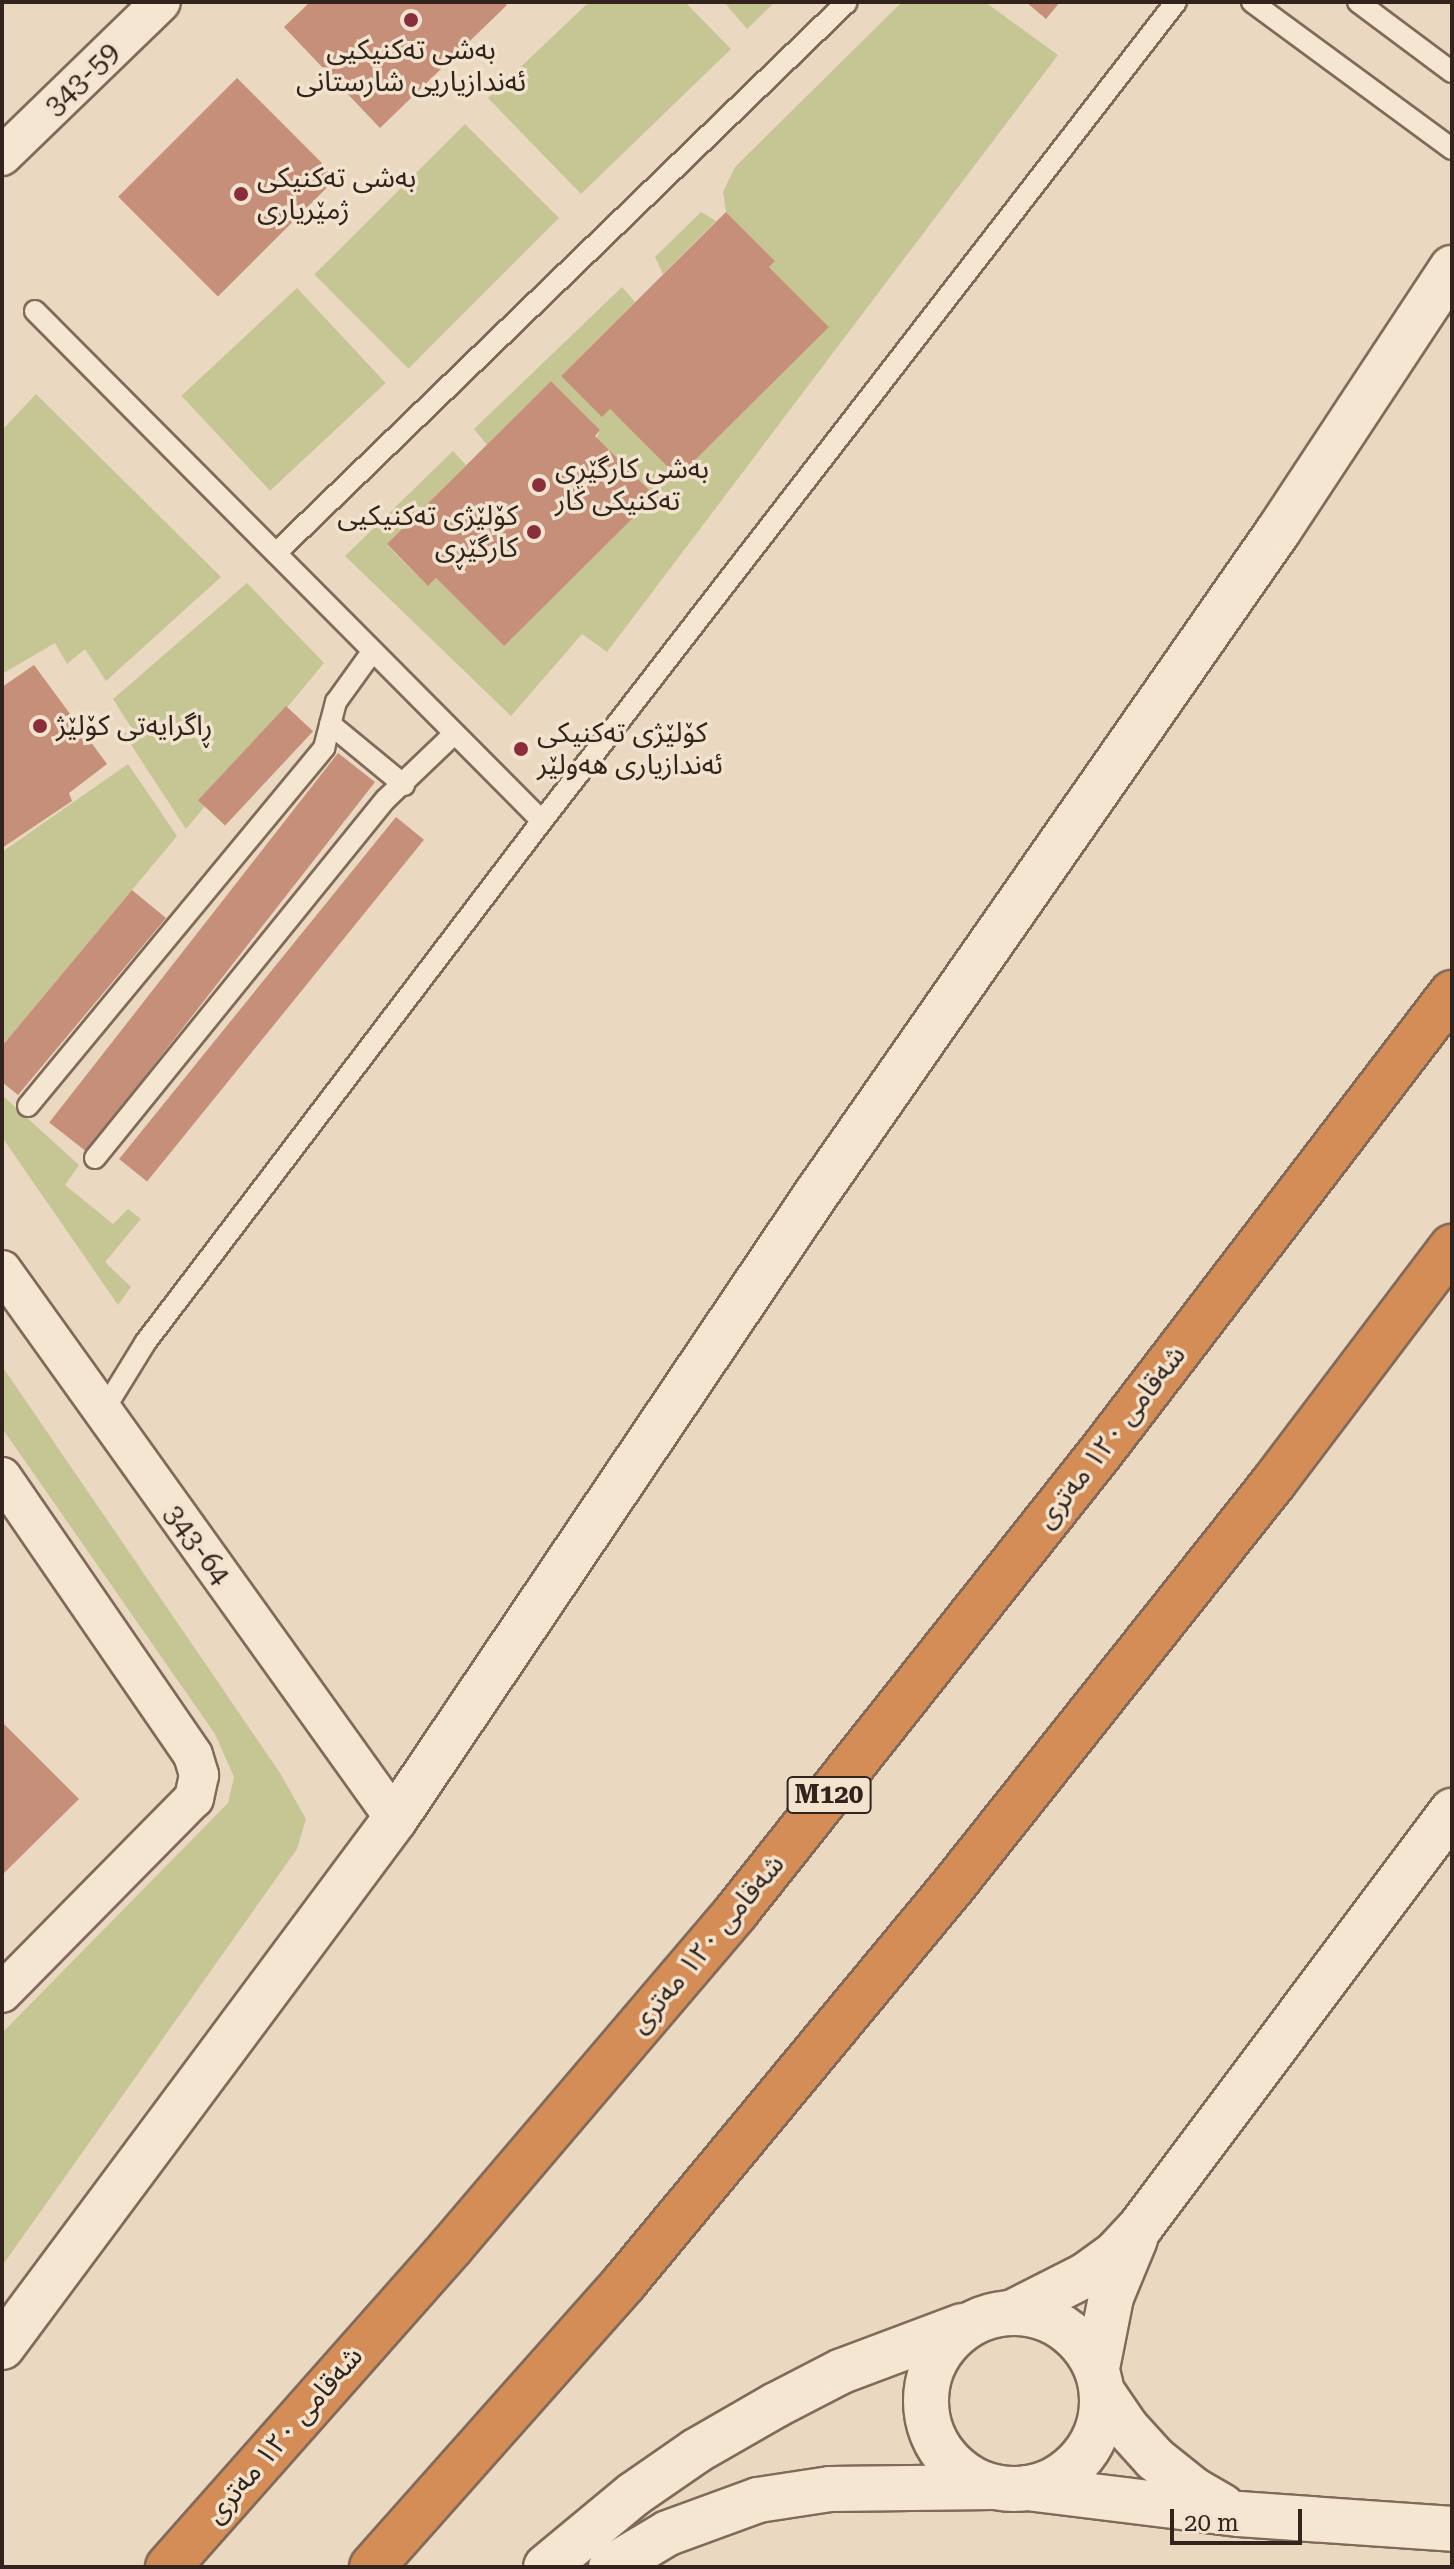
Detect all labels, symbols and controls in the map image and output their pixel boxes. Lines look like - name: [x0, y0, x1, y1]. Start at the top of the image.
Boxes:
- marker: بەشی تەکنیکیی ئەندازیاریی شارستانی: [402, 11, 420, 29]
- place label: بەشی تەکنیکیی ئەندازیاریی شارستانی: [296, 33, 526, 99]
- street label: 343-59: [38, 35, 126, 123]
- place label: بەشی تەکنیکی ژمێریاری: [257, 161, 416, 227]
- marker: بەشی تەکنیکی ژمێریاری: [232, 185, 250, 203]
- place label: بەشی کارگێڕی تەکنیکی کار: [555, 452, 709, 518]
- marker: بەشی کارگێڕی تەکنیکی کار: [530, 476, 548, 494]
- place label: کۆلێژی تەکنیکیی کارگێڕی: [337, 499, 518, 565]
- marker: کۆلێژی تەکنیکیی کارگێڕی: [525, 523, 543, 541]
- place label: ڕاگرایەتی کۆلێژ: [56, 709, 212, 743]
- place label: کۆلێژی تەکنیکی ئەندازیاری هەولێر: [537, 716, 723, 782]
- marker: ڕاگرایەتی کۆلێژ: [31, 717, 49, 735]
- marker: کۆلێژی تەکنیکی ئەندازیاری هەولێر: [512, 740, 530, 758]
- street label: شەقامی ١٢٠ مەتری: [1029, 1339, 1193, 1535]
- street label: 343-64: [157, 1498, 237, 1592]
- road number: M120: [785, 1773, 873, 1817]
- street label: شەقامی ١٢٠ مەتری: [623, 1848, 791, 2040]
- street label: شەقامی ١٢٠ مەتری: [198, 2340, 370, 2530]
- scale bar: [1174, 2493, 1306, 2543]
- text: 20 m: [1184, 2509, 1239, 2537]

